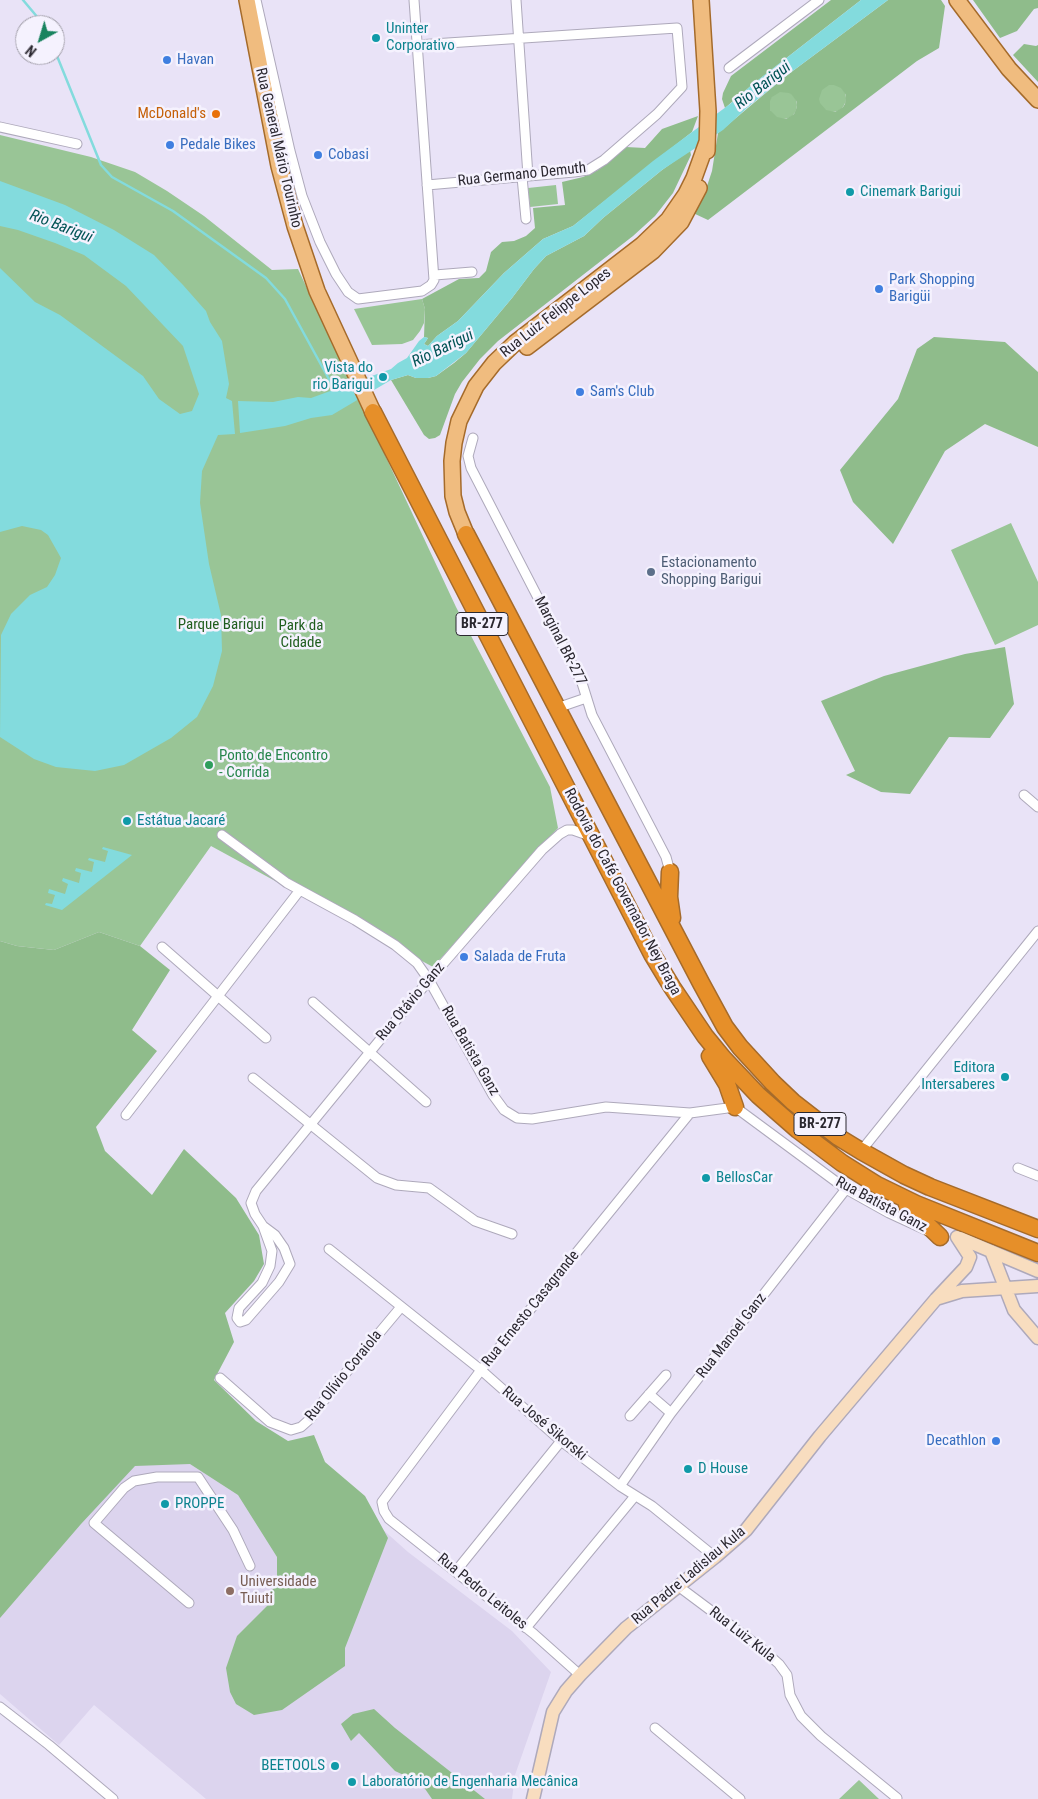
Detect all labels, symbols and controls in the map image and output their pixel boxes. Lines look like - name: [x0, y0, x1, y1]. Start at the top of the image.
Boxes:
- north arrow: [15, 15, 65, 65]
- place label: Uninter Corporativo: [386, 20, 455, 55]
- marker: Uninter Corporativo: [370, 32, 382, 44]
- text: N: [23, 42, 40, 60]
- place label: Havan: [177, 51, 214, 69]
- marker: Havan: [161, 54, 173, 66]
- water label: Rio Barigui: [731, 58, 795, 114]
- street label: Rua General Mário Tourinho: [251, 66, 305, 230]
- place label: McDonald's: [137, 105, 206, 123]
- marker: McDonald's: [210, 108, 222, 120]
- place label: Pedale Bikes: [180, 136, 256, 154]
- marker: Pedale Bikes: [164, 139, 176, 151]
- place label: Cobasi: [328, 146, 369, 164]
- marker: Cobasi: [312, 149, 324, 161]
- street label: Rua Germano Demuth: [457, 159, 587, 191]
- place label: Cinemark Barigui: [860, 183, 961, 201]
- marker: Cinemark Barigui: [844, 186, 856, 198]
- water label: Rio Barigui: [27, 206, 95, 248]
- street label: Rua Luiz Felippe Lopes: [497, 264, 615, 362]
- place label: Park Shopping Barigüi: [889, 271, 975, 306]
- marker: Park Shopping Barigüi: [873, 283, 885, 295]
- water label: Rio Barigui: [409, 326, 477, 372]
- place label: Vista do rio Barigui: [313, 359, 373, 394]
- marker: Vista do rio Barigui: [377, 371, 389, 383]
- place label: Sam's Club: [590, 383, 654, 401]
- marker: Sam's Club: [574, 386, 586, 398]
- place label: Estacionamento Shopping Barigui: [661, 554, 761, 589]
- marker: Estacionamento Shopping Barigui: [645, 566, 657, 578]
- street label: Marginal BR-277: [530, 594, 590, 688]
- road number: BR-277: [456, 612, 508, 636]
- park label: Parque Barigui: [178, 616, 264, 634]
- park label: Park da Cidade: [279, 617, 323, 652]
- place label: Ponto de Encontro - Corrida: [219, 747, 328, 782]
- marker: Ponto de Encontro - Corrida: [203, 759, 215, 771]
- street label: Rodovia do Café Governador Ney Braga: [560, 785, 684, 999]
- place label: Estátua Jacaré: [137, 812, 225, 830]
- marker: Estátua Jacaré: [121, 815, 133, 827]
- place label: Salada de Fruta: [474, 948, 566, 966]
- marker: Salada de Fruta: [458, 951, 470, 963]
- street label: Rua Otávio Ganz: [373, 959, 449, 1045]
- street label: Rua Batista Ganz: [437, 1003, 503, 1099]
- place label: Editora Intersaberes: [921, 1059, 995, 1094]
- marker: Editora Intersaberes: [999, 1071, 1011, 1083]
- road number: BR-277: [794, 1112, 846, 1136]
- place label: BellosCar: [716, 1169, 773, 1187]
- marker: BellosCar: [700, 1172, 712, 1184]
- street label: Rua Batista Ganz: [832, 1173, 930, 1237]
- street label: Rua Ernesto Casagrande: [479, 1247, 583, 1371]
- street label: Rua Manoel Ganz: [693, 1290, 771, 1382]
- street label: Rua Olívio Coraiola: [302, 1327, 386, 1425]
- street label: Rua José Sikorski: [498, 1383, 590, 1465]
- place label: Decathlon: [926, 1432, 986, 1450]
- marker: Decathlon: [990, 1435, 1002, 1447]
- place label: D House: [698, 1460, 748, 1478]
- marker: D House: [682, 1463, 694, 1475]
- place label: PROPPE: [175, 1495, 224, 1513]
- marker: PROPPE: [159, 1498, 171, 1510]
- street label: Rua Padre Ladislau Kula: [628, 1523, 750, 1629]
- street label: Rua Pedro Leitoles: [433, 1550, 531, 1634]
- place label: Universidade Tuiuti: [240, 1573, 316, 1608]
- marker: Universidade Tuiuti: [224, 1585, 236, 1597]
- street label: Rua Luiz Kula: [705, 1604, 779, 1666]
- place label: BEETOOLS: [261, 1757, 325, 1775]
- marker: BEETOOLS: [329, 1760, 341, 1772]
- place label: Laboratório de Engenharia Mecânica: [362, 1773, 578, 1791]
- marker: Laboratório de Engenharia Mecânica: [346, 1776, 358, 1788]

